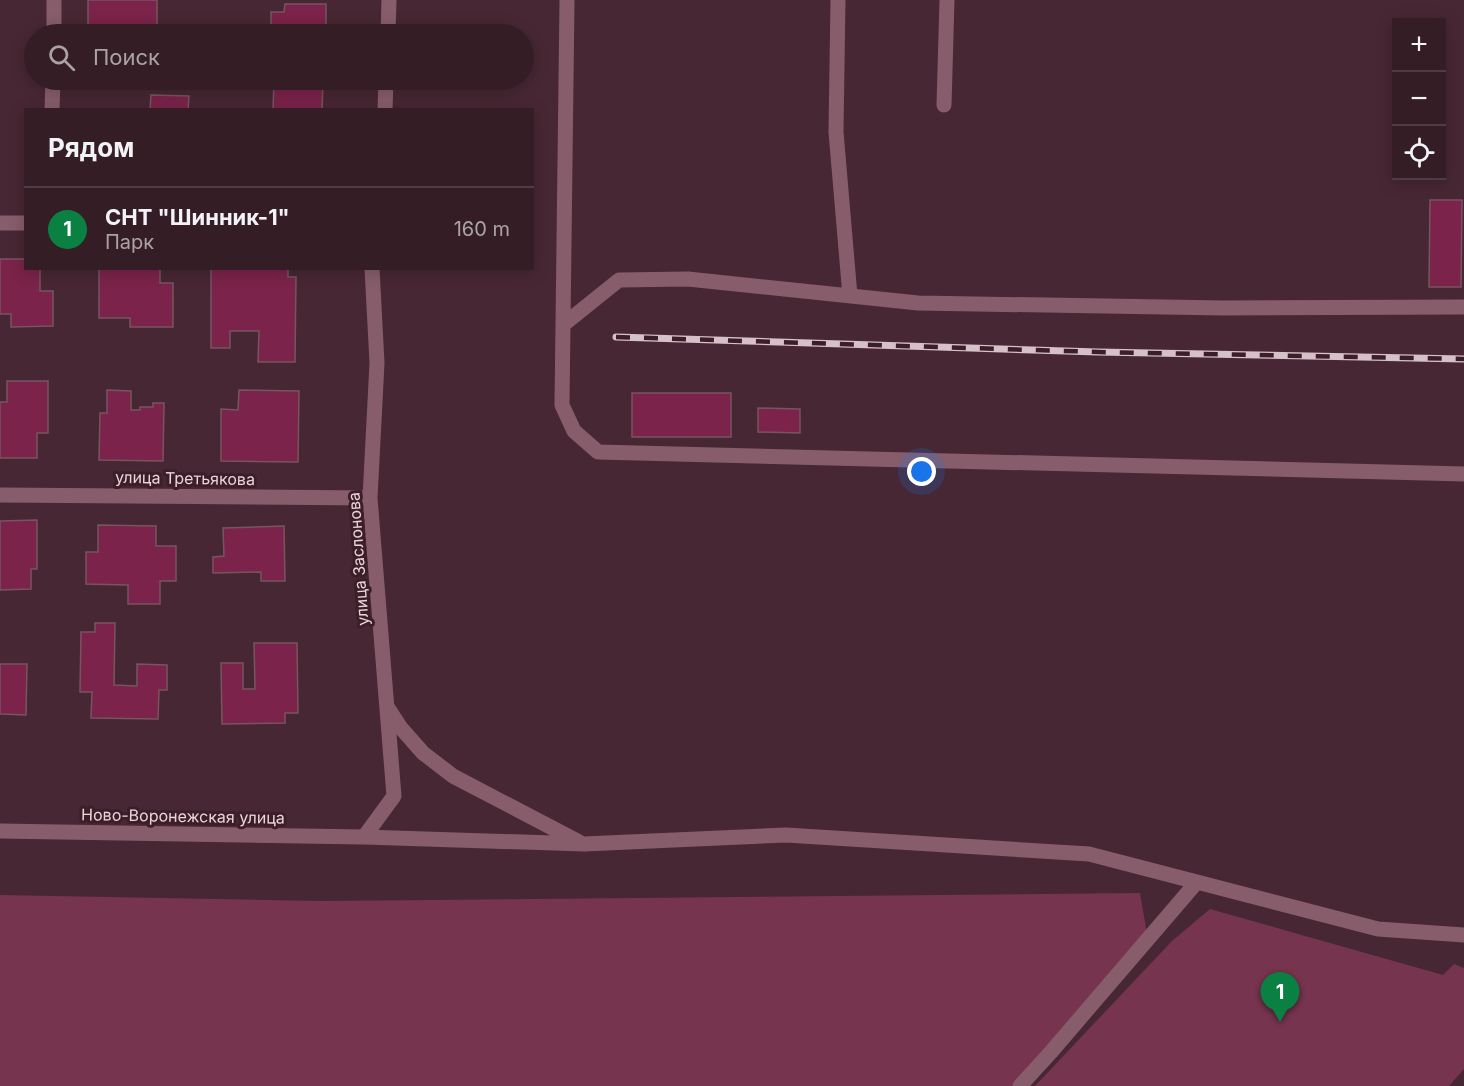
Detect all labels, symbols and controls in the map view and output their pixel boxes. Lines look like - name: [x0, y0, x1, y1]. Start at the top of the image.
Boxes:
- map controls: [1392, 18, 1446, 180]
- button: +: [1392, 18, 1446, 72]
- search box: [24, 24, 534, 90]
- icon: search: [45, 41, 78, 74]
- text: Поиск: [93, 44, 160, 70]
- button: −: [1392, 72, 1446, 126]
- button: locate: [1392, 126, 1446, 180]
- text: Рядом: [48, 132, 134, 163]
- text: СНТ "Шинник-1": [105, 204, 290, 230]
- text: 1: [63, 217, 72, 241]
- text: 160 m: [454, 217, 510, 241]
- text: Парк: [105, 230, 154, 254]
- your location: [907, 457, 936, 486]
- street label: улица Третьякова: [115, 467, 255, 489]
- street label: улица Заслонова: [343, 492, 373, 626]
- street label: Ново-Воронежская улица: [81, 804, 285, 828]
- pin: 1: [1260, 972, 1300, 1022]

